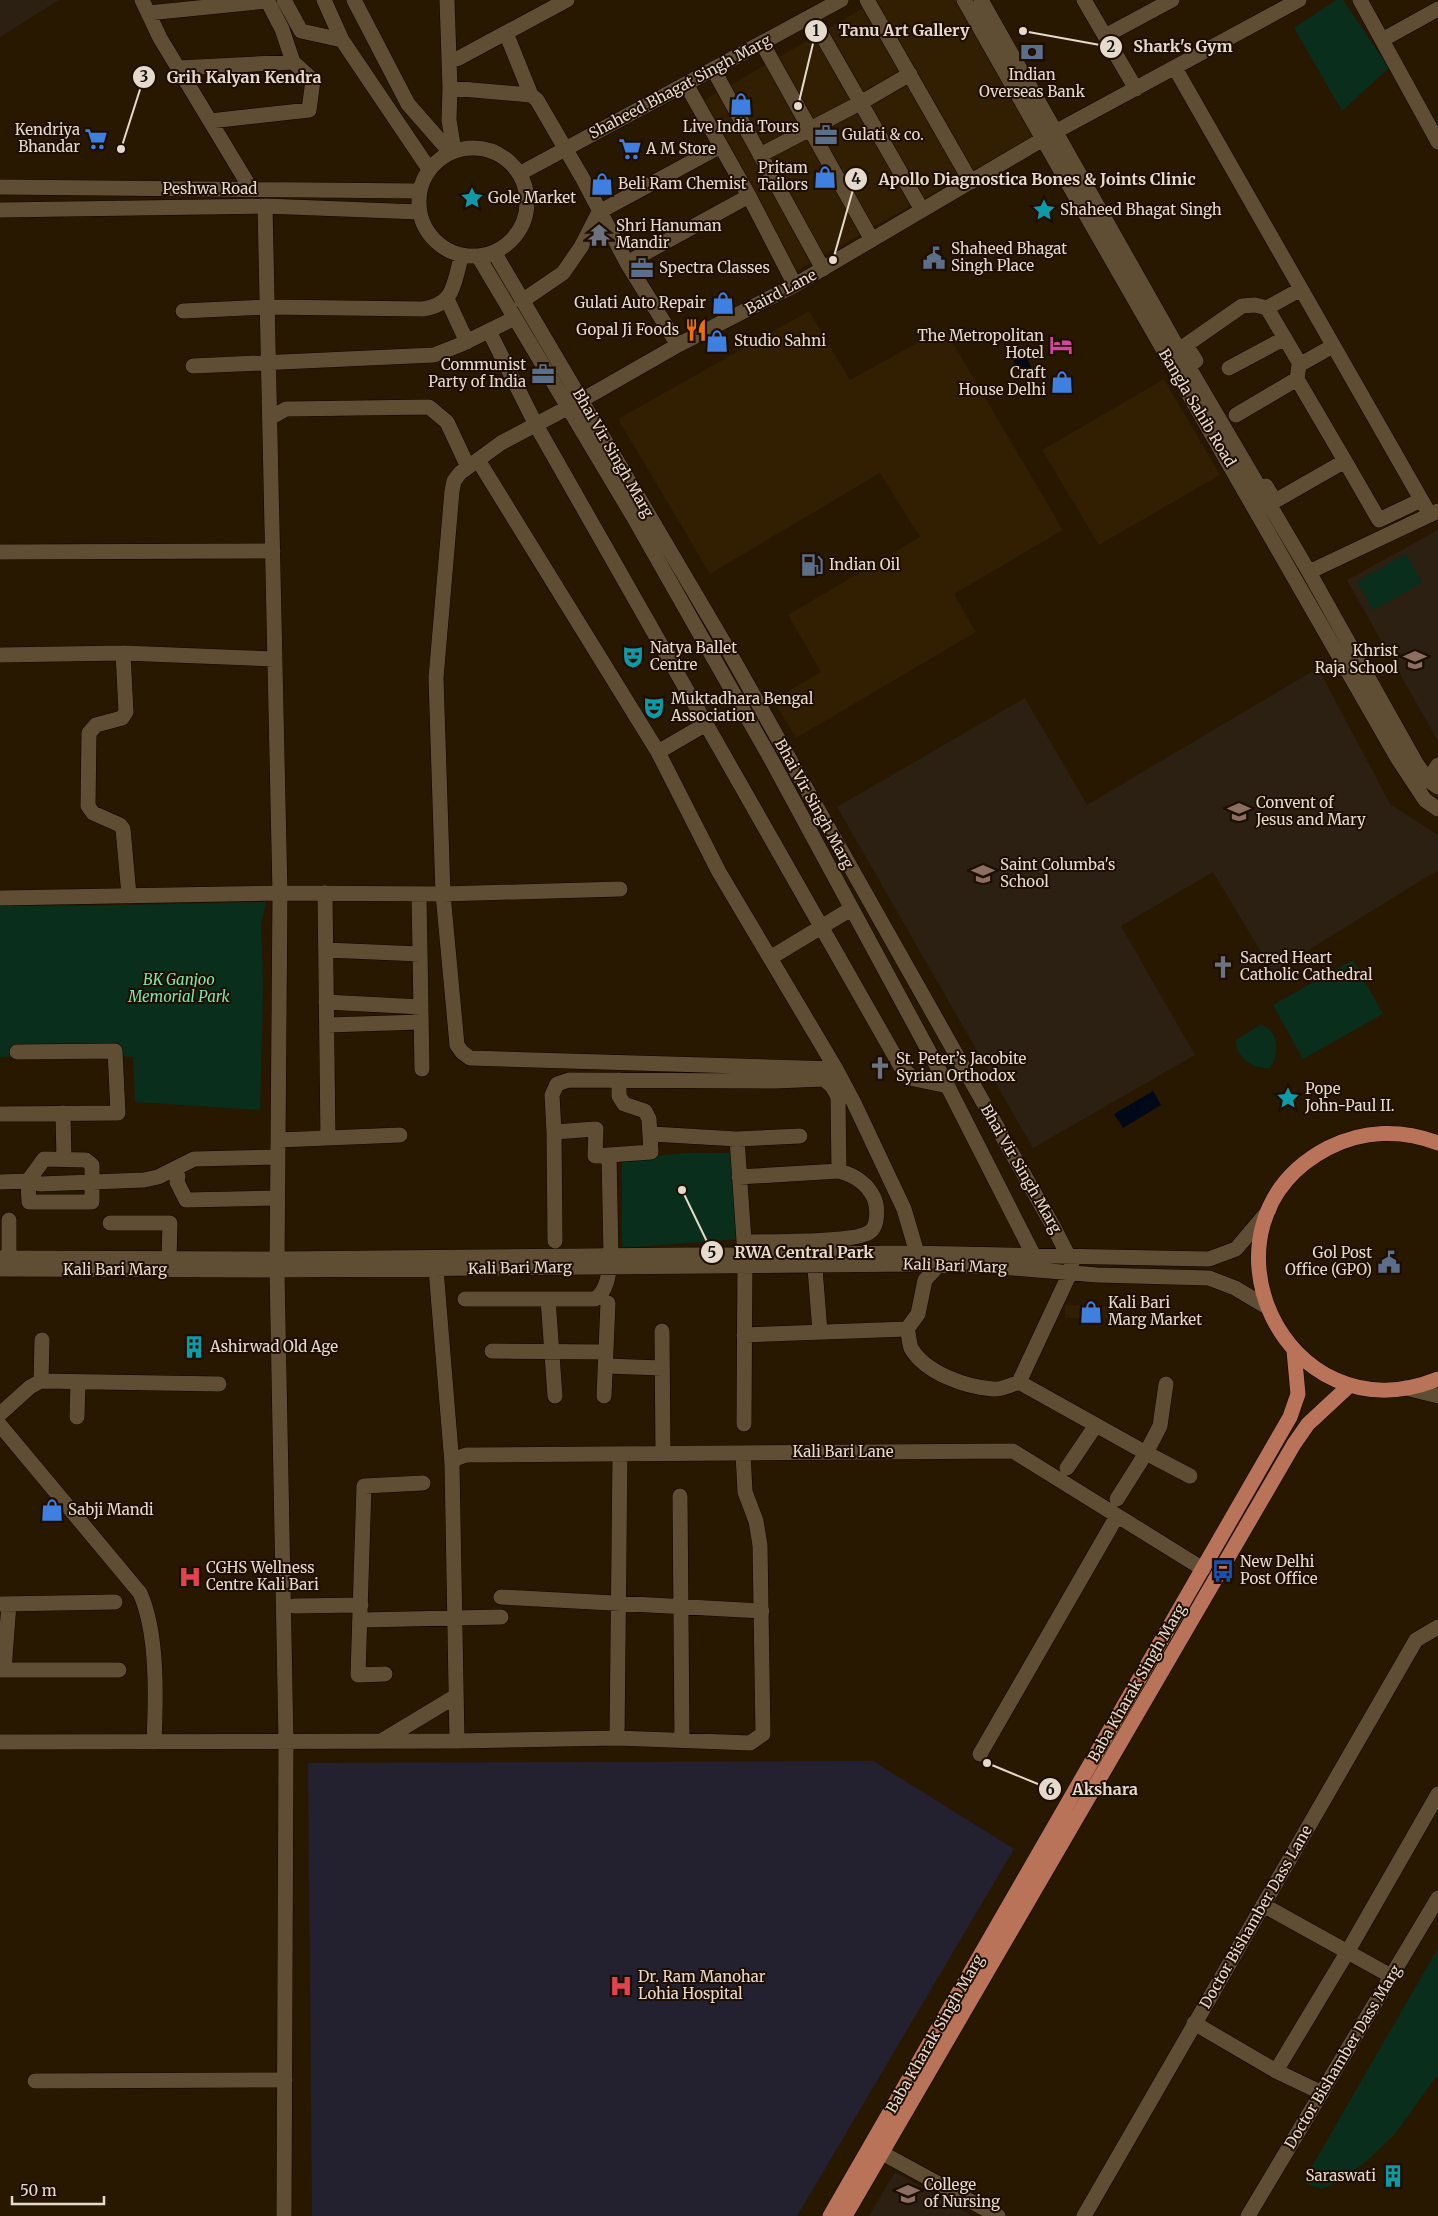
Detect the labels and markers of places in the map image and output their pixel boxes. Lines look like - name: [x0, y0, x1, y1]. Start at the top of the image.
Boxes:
- callout: Tanu Art Gallery: [804, 15, 980, 46]
- callout: Shark's Gym: [1098, 31, 1242, 62]
- bank icon: Indian Overseas Bank: [1019, 39, 1045, 65]
- callout: Grih Kalyan Kendra: [131, 61, 331, 92]
- place label: Indian Overseas Bank: [979, 65, 1086, 101]
- shop icon: Live India Tours: [728, 91, 754, 117]
- place label: Live India Tours: [683, 117, 799, 136]
- place label: Kendriya Bhandar: [15, 120, 80, 156]
- office icon: Gulati & co.: [813, 122, 839, 148]
- place label: Gulati & co.: [842, 125, 924, 144]
- supermarket icon: Kendriya Bhandar: [83, 126, 109, 152]
- supermarket icon: A M Store: [617, 136, 643, 162]
- place label: A M Store: [645, 139, 716, 158]
- place label: Pritam Tailors: [758, 158, 808, 194]
- shop icon: Pritam Tailors: [812, 164, 838, 190]
- callout: Apollo Diagnostica Bones & Joints Clinic: [844, 164, 1206, 195]
- shop icon: Beli Ram Chemist: [589, 171, 615, 197]
- place label: Beli Ram Chemist: [618, 174, 747, 193]
- place icon: Gole Market: [459, 185, 485, 211]
- place label: Gole Market: [488, 188, 576, 207]
- place icon: Shaheed Bhagat Singh: [1031, 197, 1057, 223]
- place label: Shaheed Bhagat Singh: [1060, 200, 1222, 219]
- place label: Shri Hanuman Mandir: [616, 216, 722, 252]
- temple icon: Shri Hanuman Mandir: [586, 222, 612, 248]
- place label: Shaheed Bhagat Singh Place: [951, 239, 1067, 275]
- public building icon: Shaheed Bhagat Singh Place: [921, 245, 947, 271]
- office icon: Spectra Classes: [629, 255, 655, 281]
- place label: Spectra Classes: [659, 258, 770, 277]
- shop icon: Gulati Auto Repair: [710, 290, 736, 316]
- place label: Gulati Auto Repair: [574, 293, 706, 312]
- restaurant icon: Gopal Ji Foods: [683, 317, 709, 343]
- place label: Gopal Ji Foods: [576, 320, 679, 339]
- place label: The Metropolitan Hotel: [917, 326, 1044, 362]
- shop icon: Studio Sahni: [704, 328, 730, 354]
- place label: Studio Sahni: [734, 331, 826, 350]
- hotel icon: The Metropolitan Hotel: [1048, 332, 1074, 358]
- place label: Communist Party of India: [428, 355, 526, 391]
- office icon: Communist Party of India: [530, 361, 556, 387]
- place label: Craft House Delhi: [959, 363, 1046, 399]
- shop icon: Craft House Delhi: [1049, 369, 1075, 395]
- fuel station icon: Indian Oil: [799, 552, 825, 578]
- place label: Indian Oil: [829, 555, 900, 574]
- place label: Natya Ballet Centre: [650, 638, 737, 674]
- place label: Khrist Raja School: [1315, 641, 1398, 677]
- theatre icon: Natya Ballet Centre: [620, 644, 646, 670]
- school or university icon: Khrist Raja School: [1402, 647, 1428, 673]
- place label: Muktadhara Bengal Association: [670, 689, 814, 725]
- theatre icon: Muktadhara Bengal Association: [641, 695, 667, 721]
- place label: Convent of Jesus and Mary: [1255, 793, 1366, 829]
- school or university icon: Convent of Jesus and Mary: [1226, 799, 1252, 825]
- place label: Saint Columba's School: [1000, 855, 1115, 891]
- school or university icon: Saint Columba's School: [970, 861, 996, 887]
- place label: Sacred Heart Catholic Cathedral: [1240, 948, 1373, 984]
- church icon: Sacred Heart Catholic Cathedral: [1210, 954, 1236, 980]
- place label: St. Peter’s Jacobite Syrian Orthodox: [896, 1049, 1027, 1085]
- church icon: St. Peter’s Jacobite Syrian Orthodox: [867, 1055, 893, 1081]
- place label: Pope John-Paul II.: [1304, 1079, 1395, 1115]
- place icon: Pope John-Paul II.: [1275, 1085, 1301, 1111]
- callout: RWA Central Park: [700, 1237, 884, 1268]
- place label: Gol Post Office (GPO): [1285, 1243, 1372, 1279]
- public building icon: Gol Post Office (GPO): [1376, 1249, 1402, 1275]
- place label: Kali Bari Marg Market: [1108, 1293, 1202, 1329]
- shop icon: Kali Bari Marg Market: [1078, 1299, 1104, 1325]
- building icon: Ashirwad Old Age: [181, 1334, 207, 1360]
- place label: Ashirwad Old Age: [209, 1337, 338, 1356]
- shop icon: Sabji Mandi: [39, 1497, 65, 1523]
- place label: Sabji Mandi: [68, 1500, 154, 1519]
- place label: New Delhi Post Office: [1240, 1552, 1318, 1588]
- place label: CGHS Wellness Centre Kali Bari: [206, 1558, 319, 1594]
- bus stop icon: New Delhi Post Office: [1210, 1558, 1236, 1584]
- hospital icon: CGHS Wellness Centre Kali Bari: [177, 1564, 203, 1590]
- callout: Akshara: [1037, 1774, 1148, 1805]
- place label: Dr. Ram Manohar Lohia Hospital: [638, 1967, 766, 2003]
- hospital icon: Dr. Ram Manohar Lohia Hospital: [608, 1973, 634, 1999]
- building icon: Saraswati: [1380, 2163, 1406, 2189]
- place label: Saraswati: [1305, 2166, 1376, 2185]
- place label: College of Nursing: [924, 2175, 1000, 2211]
- school or university icon: College of Nursing: [895, 2181, 921, 2207]

